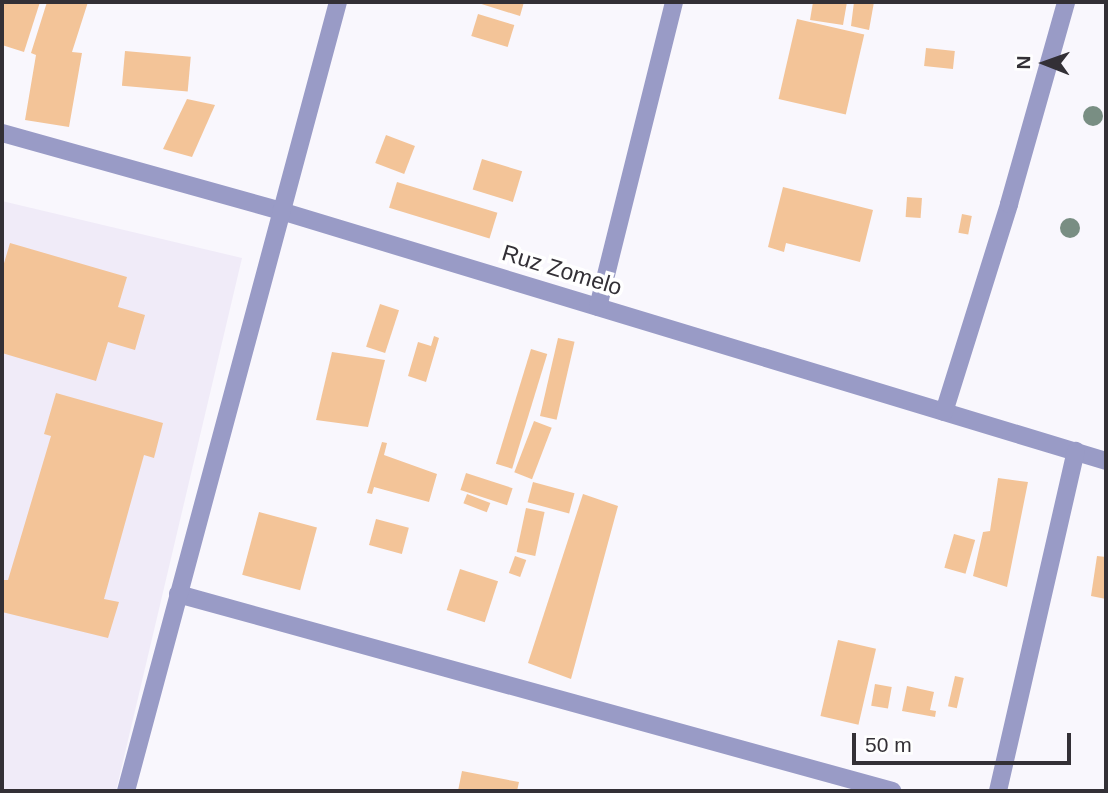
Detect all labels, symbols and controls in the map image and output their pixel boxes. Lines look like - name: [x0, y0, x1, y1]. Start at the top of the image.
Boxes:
- north arrow: [1010, 28, 1080, 98]
- text: N: [1013, 56, 1034, 70]
- street label: Ruz Zomelo: [499, 239, 625, 301]
- scale bar: [856, 720, 1075, 764]
- text: 50 m: [865, 733, 912, 756]

